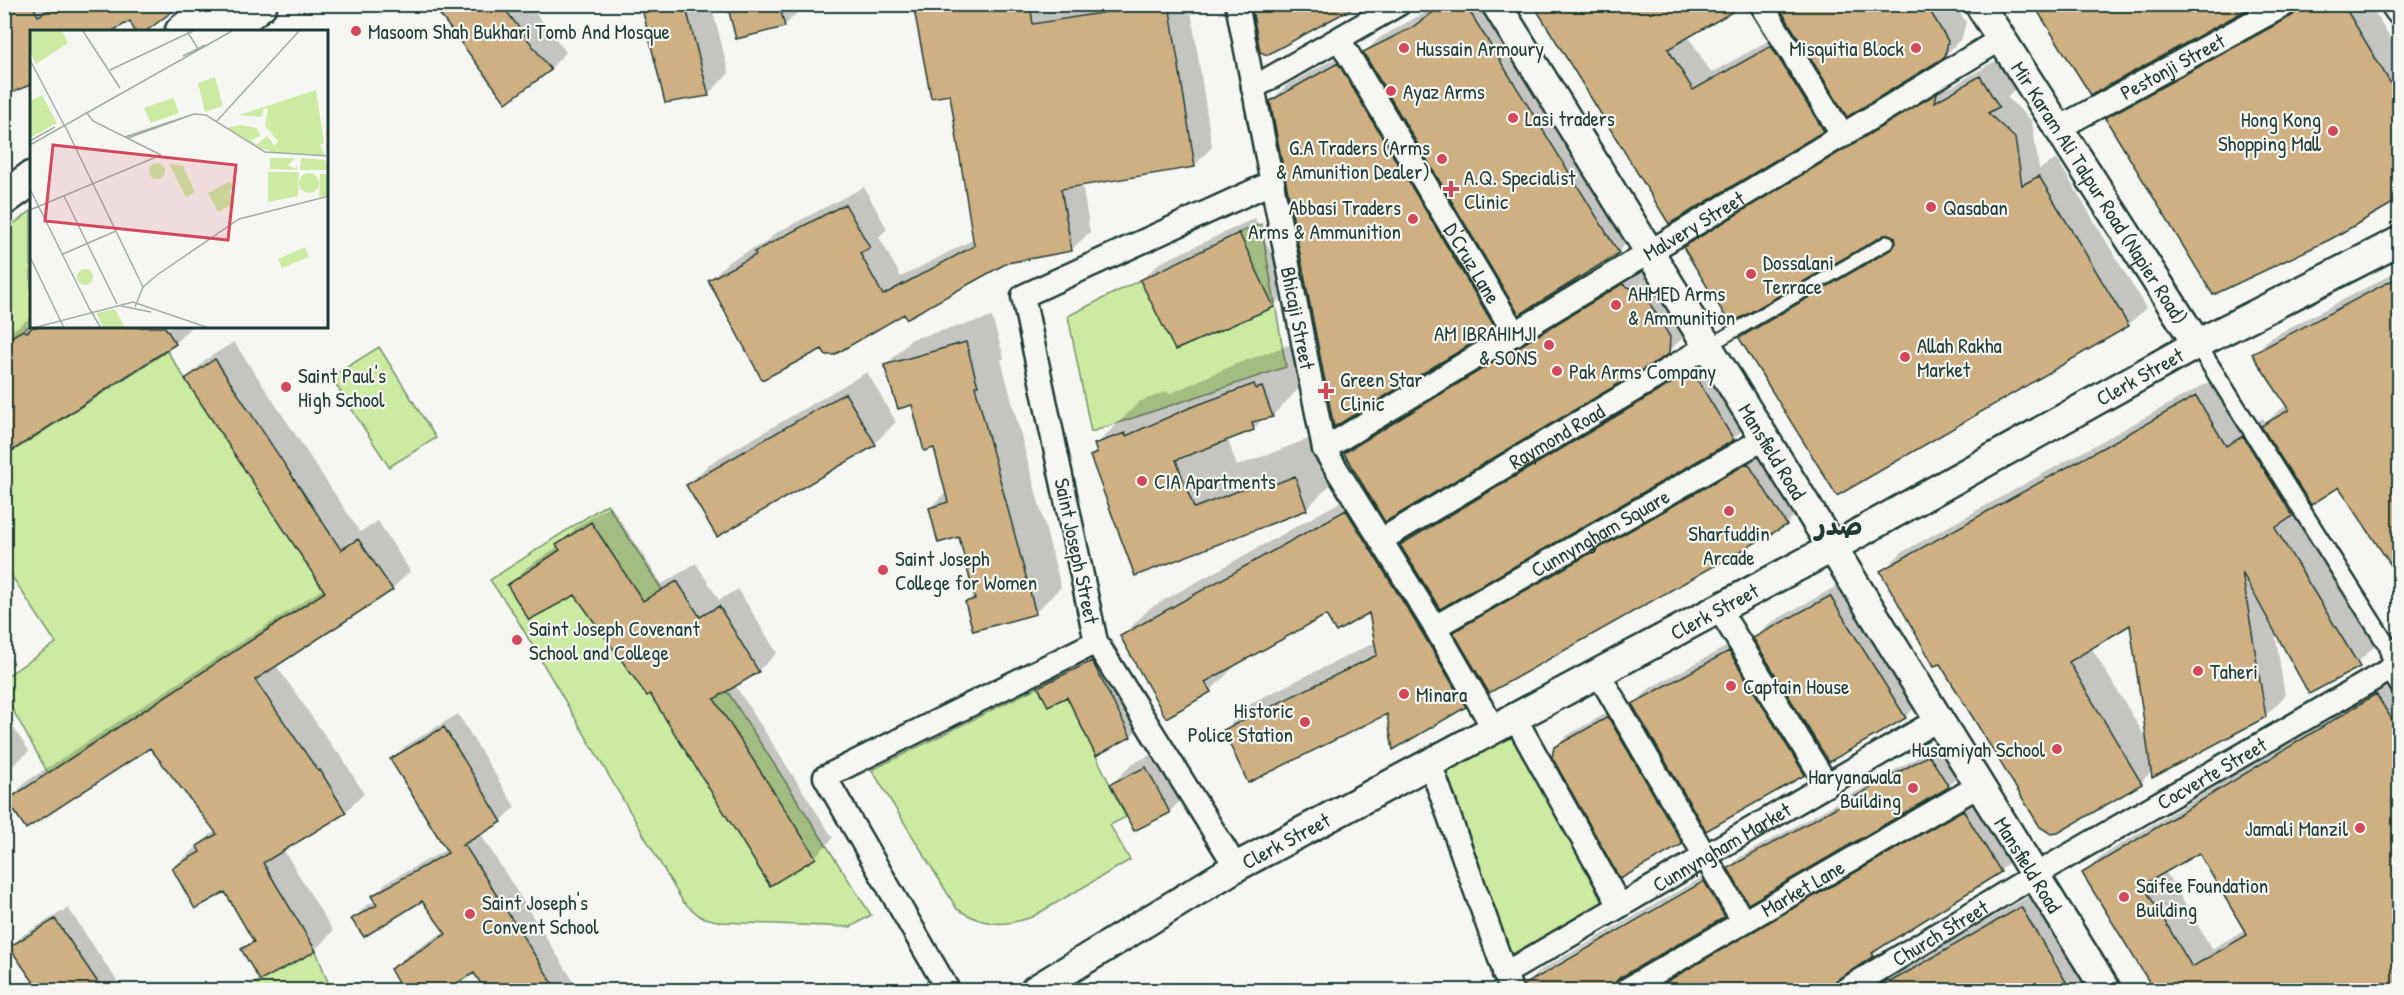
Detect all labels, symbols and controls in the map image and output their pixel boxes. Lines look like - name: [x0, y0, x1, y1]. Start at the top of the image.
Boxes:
- place label: Masoom Shah Bukhari Tomb And Mosque: [368, 17, 670, 46]
- marker: Masoom Shah Bukhari Tomb And Mosque: [349, 24, 363, 38]
- street label: Pestonji Street: [2115, 25, 2230, 106]
- inset map: [30, 30, 328, 328]
- place label: Hussain Armoury: [1416, 34, 1544, 63]
- place label: Misquitia Block: [1789, 34, 1904, 63]
- marker: Hussain Armoury: [1397, 41, 1411, 55]
- marker: Misquitia Block: [1909, 41, 1923, 55]
- street label: Mir Karam Ali Talpur Road (Napier Road): [2005, 55, 2195, 330]
- place label: Ayaz Arms: [1403, 77, 1485, 106]
- marker: Ayaz Arms: [1384, 84, 1398, 98]
- place label: Lasi traders: [1525, 104, 1615, 133]
- place label: Hong Kong Shopping Mall: [2218, 105, 2322, 158]
- marker: Lasi traders: [1506, 111, 1520, 125]
- marker: Hong Kong Shopping Mall: [2326, 124, 2340, 138]
- place label: G.A Traders (Arms & Amunition Dealer): [1276, 133, 1430, 186]
- marker: G.A Traders (Arms & Amunition Dealer): [1435, 152, 1449, 166]
- place label: A.Q. Specialist Clinic: [1464, 163, 1576, 216]
- marker: A.Q. Specialist Clinic: [1442, 180, 1460, 198]
- street label: Malvery Street: [1637, 183, 1750, 267]
- place label: Abbasi Traders Arms & Ammunition: [1248, 193, 1401, 246]
- place label: Qasaban: [1943, 193, 2008, 222]
- marker: Qasaban: [1924, 200, 1938, 214]
- marker: Abbasi Traders Arms & Ammunition: [1406, 212, 1420, 226]
- street label: D'Cruz Lane: [1437, 217, 1508, 309]
- place label: Dossalani Terrace: [1763, 248, 1834, 301]
- street label: Bhicaji Street: [1274, 264, 1323, 373]
- marker: Dossalani Terrace: [1744, 267, 1758, 281]
- place label: AHMED Arms & Ammunition: [1628, 279, 1735, 332]
- marker: AHMED Arms & Ammunition: [1609, 298, 1623, 312]
- place label: AM IBRAHIMJI & SONS: [1434, 319, 1537, 372]
- place label: Allah Rakha Market: [1917, 331, 2002, 384]
- marker: AM IBRAHIMJI & SONS: [1542, 338, 1556, 352]
- street label: Clerk Street: [2091, 340, 2189, 412]
- marker: Allah Rakha Market: [1898, 350, 1912, 364]
- place label: Pak Arms Company: [1569, 357, 1716, 386]
- place label: Saint Paul's High School: [298, 361, 386, 414]
- marker: Pak Arms Company: [1550, 364, 1564, 378]
- place label: Green Star Clinic: [1340, 365, 1422, 418]
- marker: Saint Paul's High School: [279, 380, 293, 394]
- marker: Green Star Clinic: [1317, 382, 1335, 400]
- street label: Raymond Road: [1503, 396, 1610, 476]
- street label: Mansfield Road: [1732, 398, 1814, 505]
- place label: CIA Apartments: [1154, 467, 1276, 496]
- marker: CIA Apartments: [1135, 474, 1149, 488]
- street label: Saint Joseph Street: [1047, 475, 1107, 627]
- street label: Cunnyngham Square: [1525, 481, 1674, 584]
- marker: Sharfuddin Arcade: [1722, 504, 1736, 518]
- district label: صدر: [1812, 507, 1863, 543]
- place label: Sharfuddin Arcade: [1688, 519, 1770, 572]
- place label: Saint Joseph College for Women: [895, 544, 1037, 597]
- marker: Saint Joseph College for Women: [876, 563, 890, 577]
- street label: Clerk Street: [1665, 575, 1764, 647]
- place label: Saint Joseph Covenant School and College: [529, 614, 700, 667]
- marker: Saint Joseph Covenant School and College: [510, 633, 524, 647]
- place label: Taheri: [2210, 657, 2258, 686]
- marker: Taheri: [2191, 664, 2205, 678]
- place label: Captain House: [1743, 672, 1849, 701]
- marker: Captain House: [1724, 679, 1738, 693]
- place label: Minara: [1416, 680, 1467, 709]
- marker: Minara: [1397, 687, 1411, 701]
- place label: Historic Police Station: [1188, 696, 1294, 749]
- marker: Historic Police Station: [1298, 715, 1312, 729]
- street label: Cocverte Street: [2151, 729, 2272, 816]
- place label: Husamiyah School: [1912, 735, 2045, 764]
- marker: Husamiyah School: [2050, 742, 2064, 756]
- place label: Haryanawala Building: [1808, 762, 1901, 815]
- marker: Haryanawala Building: [1906, 781, 1920, 795]
- street label: Cunnyngham Market: [1647, 794, 1797, 899]
- street label: Clerk Street: [1237, 805, 1336, 876]
- street label: Mansfield Road: [1988, 811, 2069, 918]
- place label: Jamali Manzil: [2245, 814, 2348, 843]
- marker: Jamali Manzil: [2353, 821, 2367, 835]
- street label: Market Lane: [1756, 852, 1850, 923]
- place label: Saifee Foundation Building: [2136, 871, 2268, 924]
- place label: Saint Joseph's Convent School: [482, 888, 599, 941]
- marker: Saifee Foundation Building: [2117, 890, 2131, 904]
- street label: Church Street: [1886, 892, 1994, 973]
- marker: Saint Joseph's Convent School: [463, 907, 477, 921]

